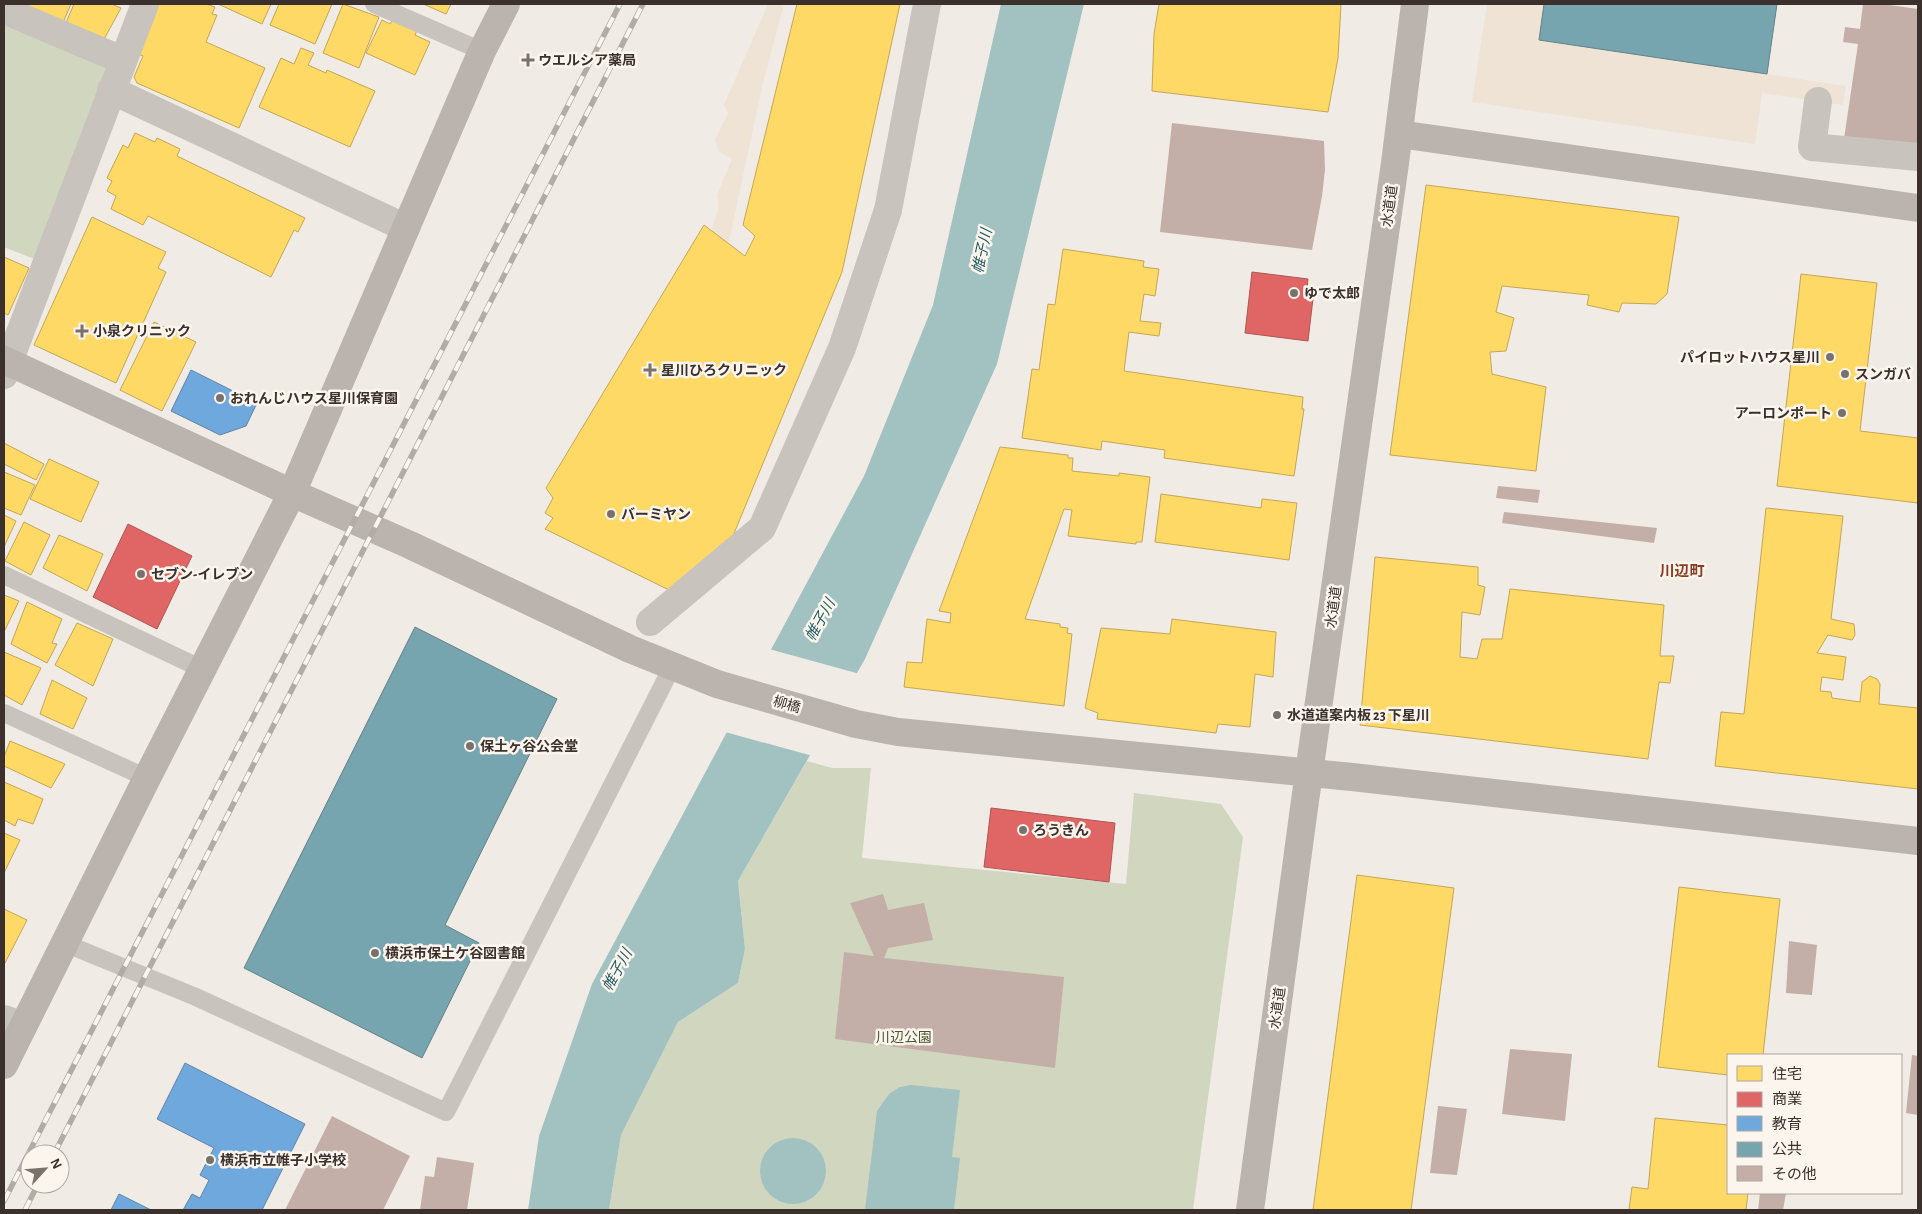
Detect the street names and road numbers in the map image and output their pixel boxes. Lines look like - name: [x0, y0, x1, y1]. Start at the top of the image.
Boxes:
- street label: 水道道: [1379, 184, 1400, 228]
- street label: 水道道: [1323, 585, 1344, 629]
- street label: 柳橋: [771, 692, 803, 716]
- street label: 水道道: [1267, 986, 1288, 1030]

